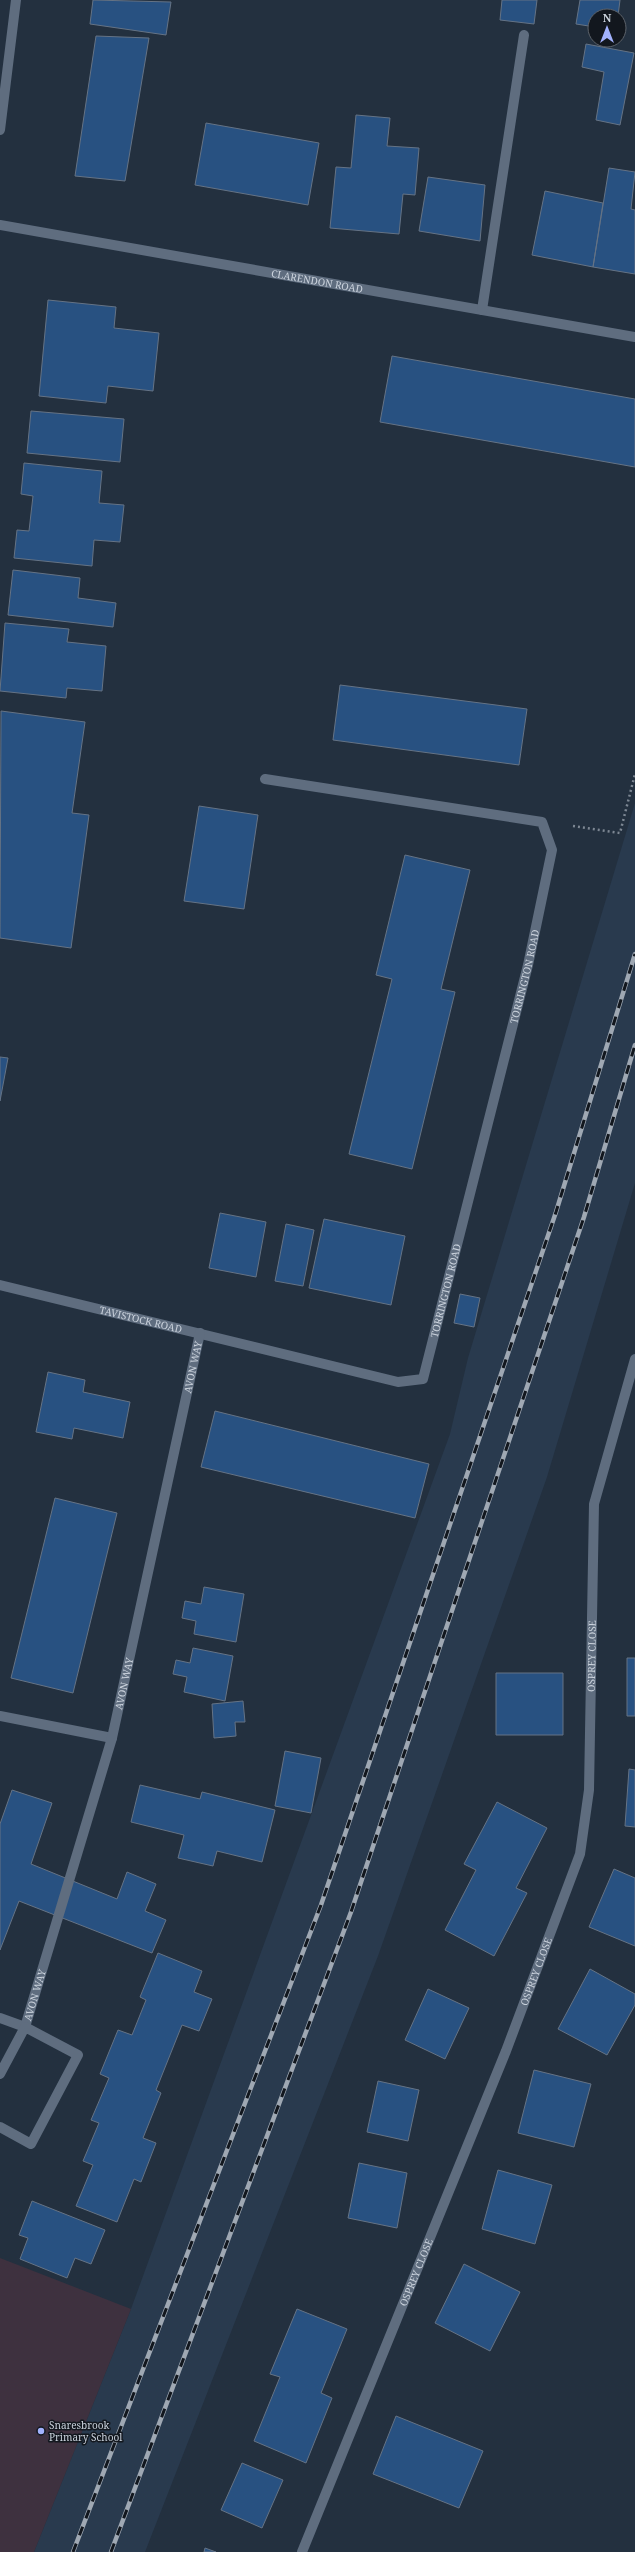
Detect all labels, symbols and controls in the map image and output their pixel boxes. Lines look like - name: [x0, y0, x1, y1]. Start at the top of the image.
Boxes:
- north arrow: [587, 8, 627, 48]
- text: N: [603, 10, 612, 25]
- street label: CLARENDON ROAD: [270, 266, 364, 296]
- street label: TORRINGTON ROAD: [506, 928, 542, 1025]
- street label: TORRINGTON ROAD: [427, 1242, 464, 1339]
- street label: TAVISTOCK ROAD: [98, 1303, 184, 1336]
- street label: AVON WAY: [180, 1339, 205, 1394]
- street label: OSPREY CLOSE: [584, 1620, 599, 1692]
- street label: AVON WAY: [111, 1656, 136, 1711]
- street label: OSPREY CLOSE: [517, 1935, 555, 2007]
- street label: AVON WAY: [20, 1967, 49, 2022]
- street label: OSPREY CLOSE: [396, 2236, 436, 2308]
- place label: Snaresbrook Primary School: [49, 2418, 122, 2444]
- marker: Snaresbrook Primary School: [36, 2426, 46, 2436]

